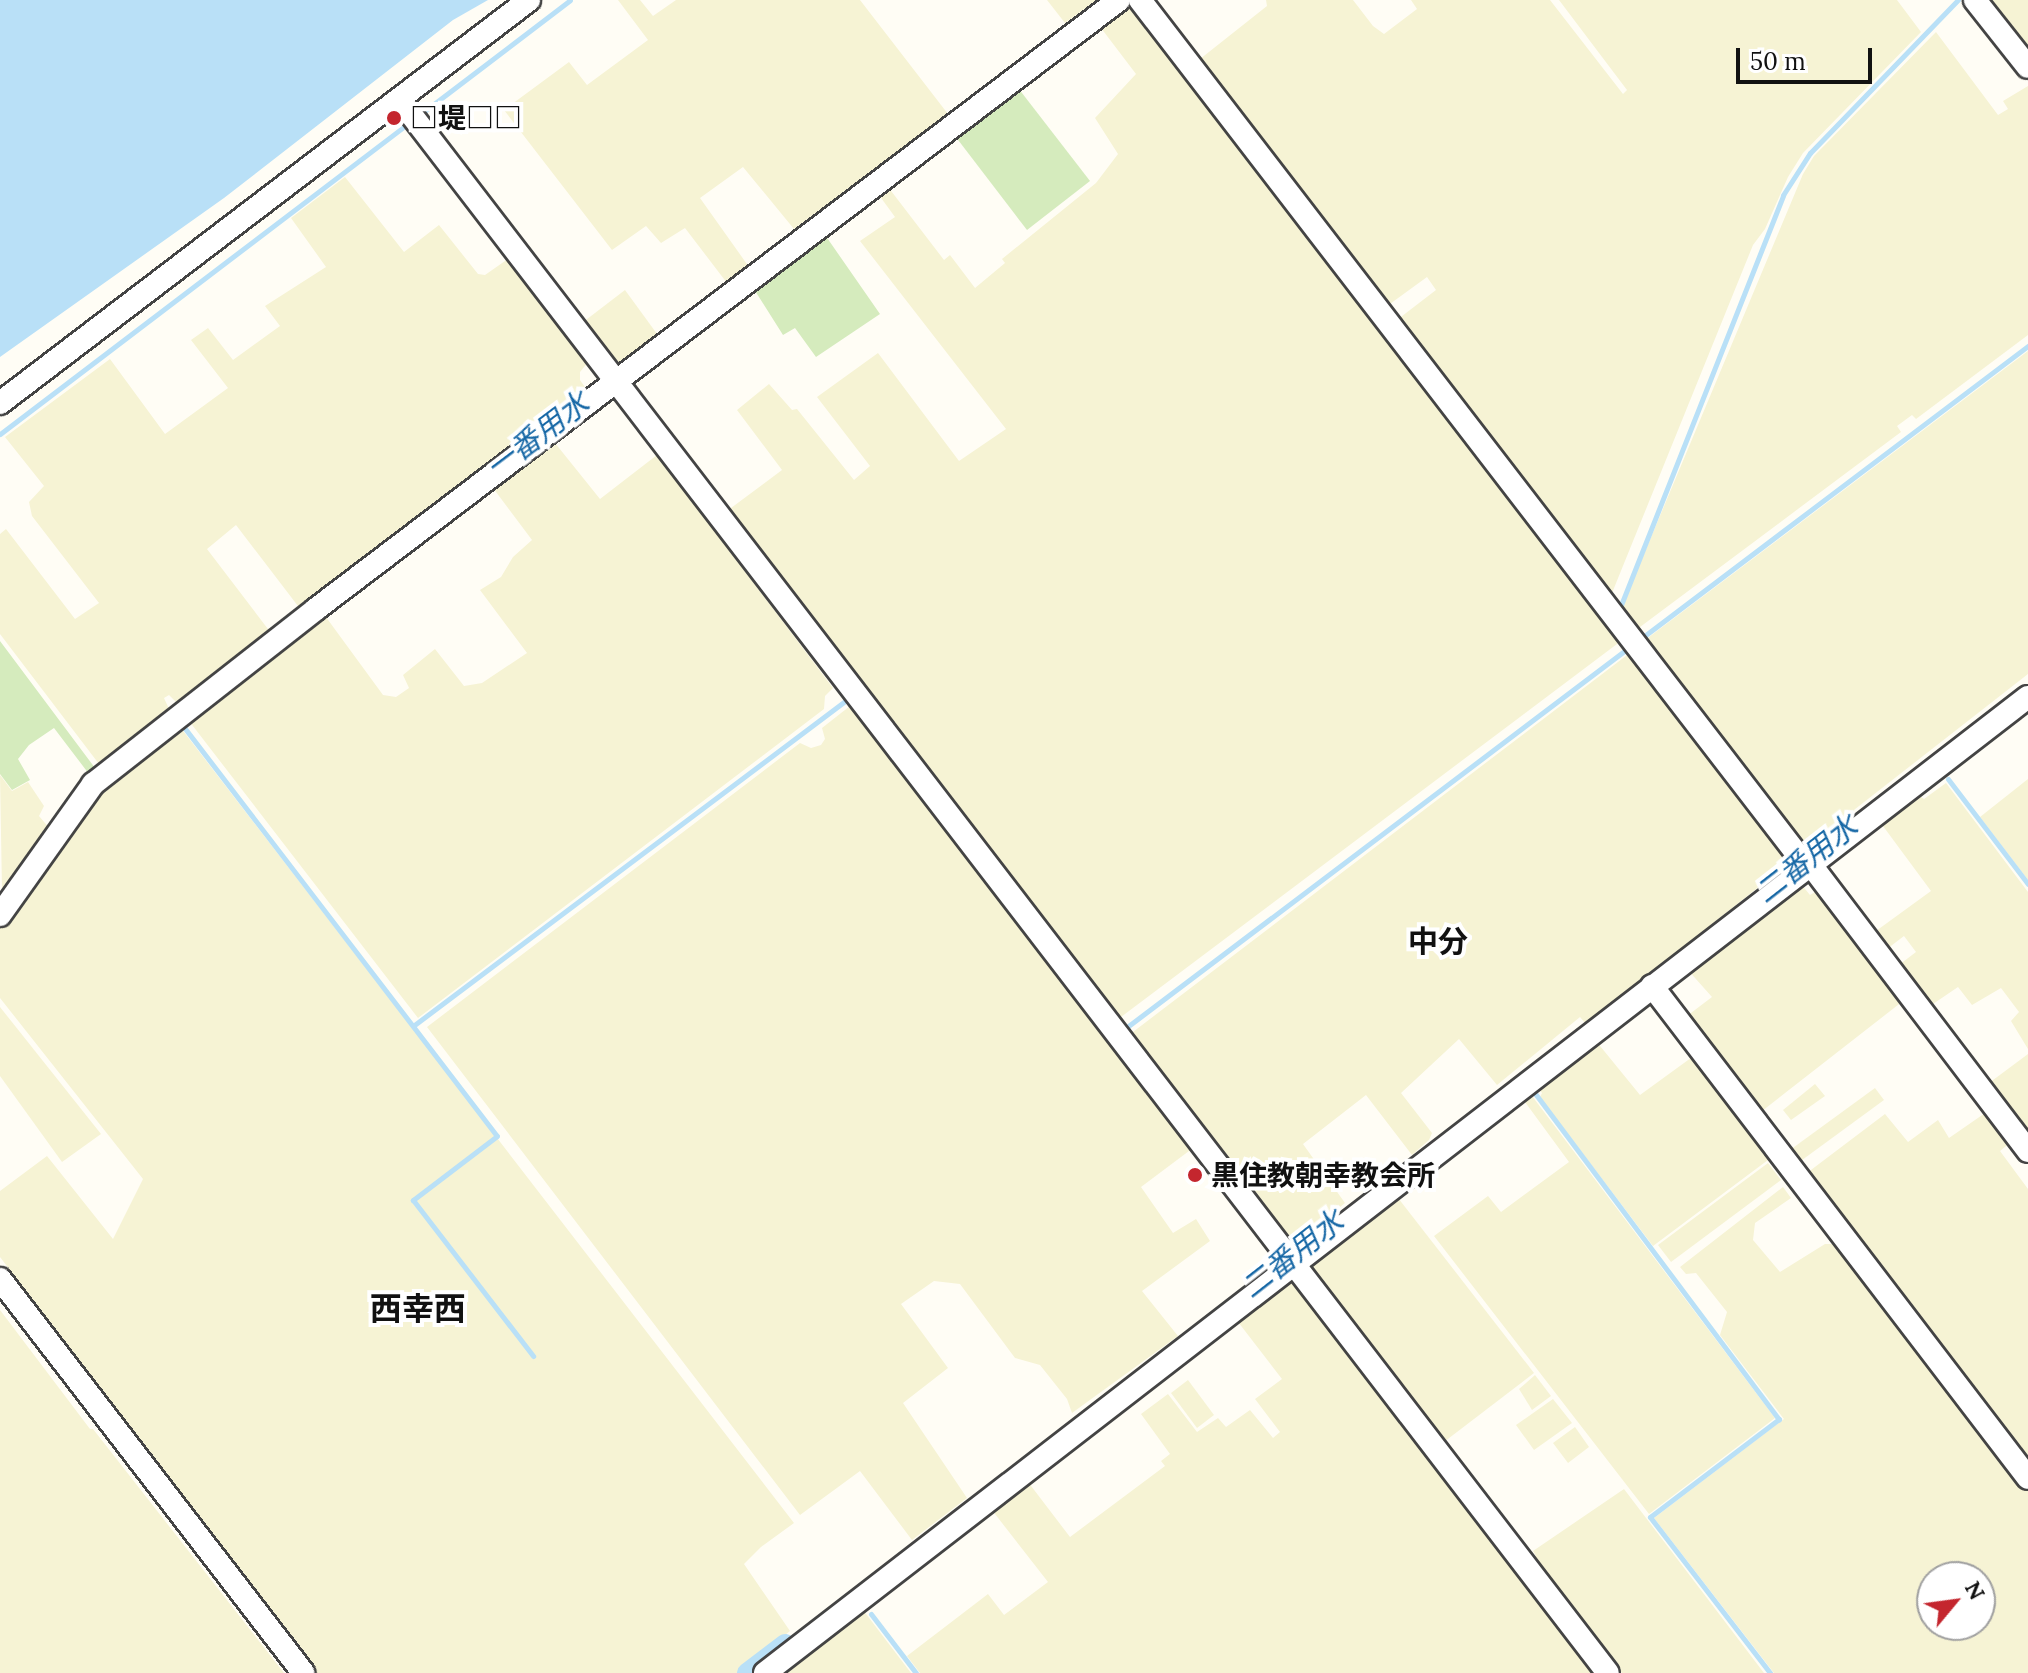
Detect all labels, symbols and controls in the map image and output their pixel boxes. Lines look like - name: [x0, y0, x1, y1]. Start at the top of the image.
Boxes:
- scale bar: [1740, 32, 1876, 82]
- text: 50 m: [1750, 46, 1806, 77]
- place label: □堤□□: [410, 101, 522, 135]
- marker: □堤□□: [385, 109, 403, 127]
- water label: 一番用水: [478, 385, 596, 485]
- water label: 二番用水: [1748, 808, 1864, 910]
- district label: 中分: [1408, 923, 1468, 959]
- place label: 黒住教朝幸教会所: [1211, 1158, 1435, 1192]
- marker: 黒住教朝幸教会所: [1186, 1166, 1204, 1184]
- water label: 二番用水: [1234, 1203, 1350, 1305]
- district label: 西幸西: [370, 1290, 466, 1328]
- north arrow: [1916, 1561, 1996, 1641]
- text: N: [1959, 1576, 1992, 1605]

